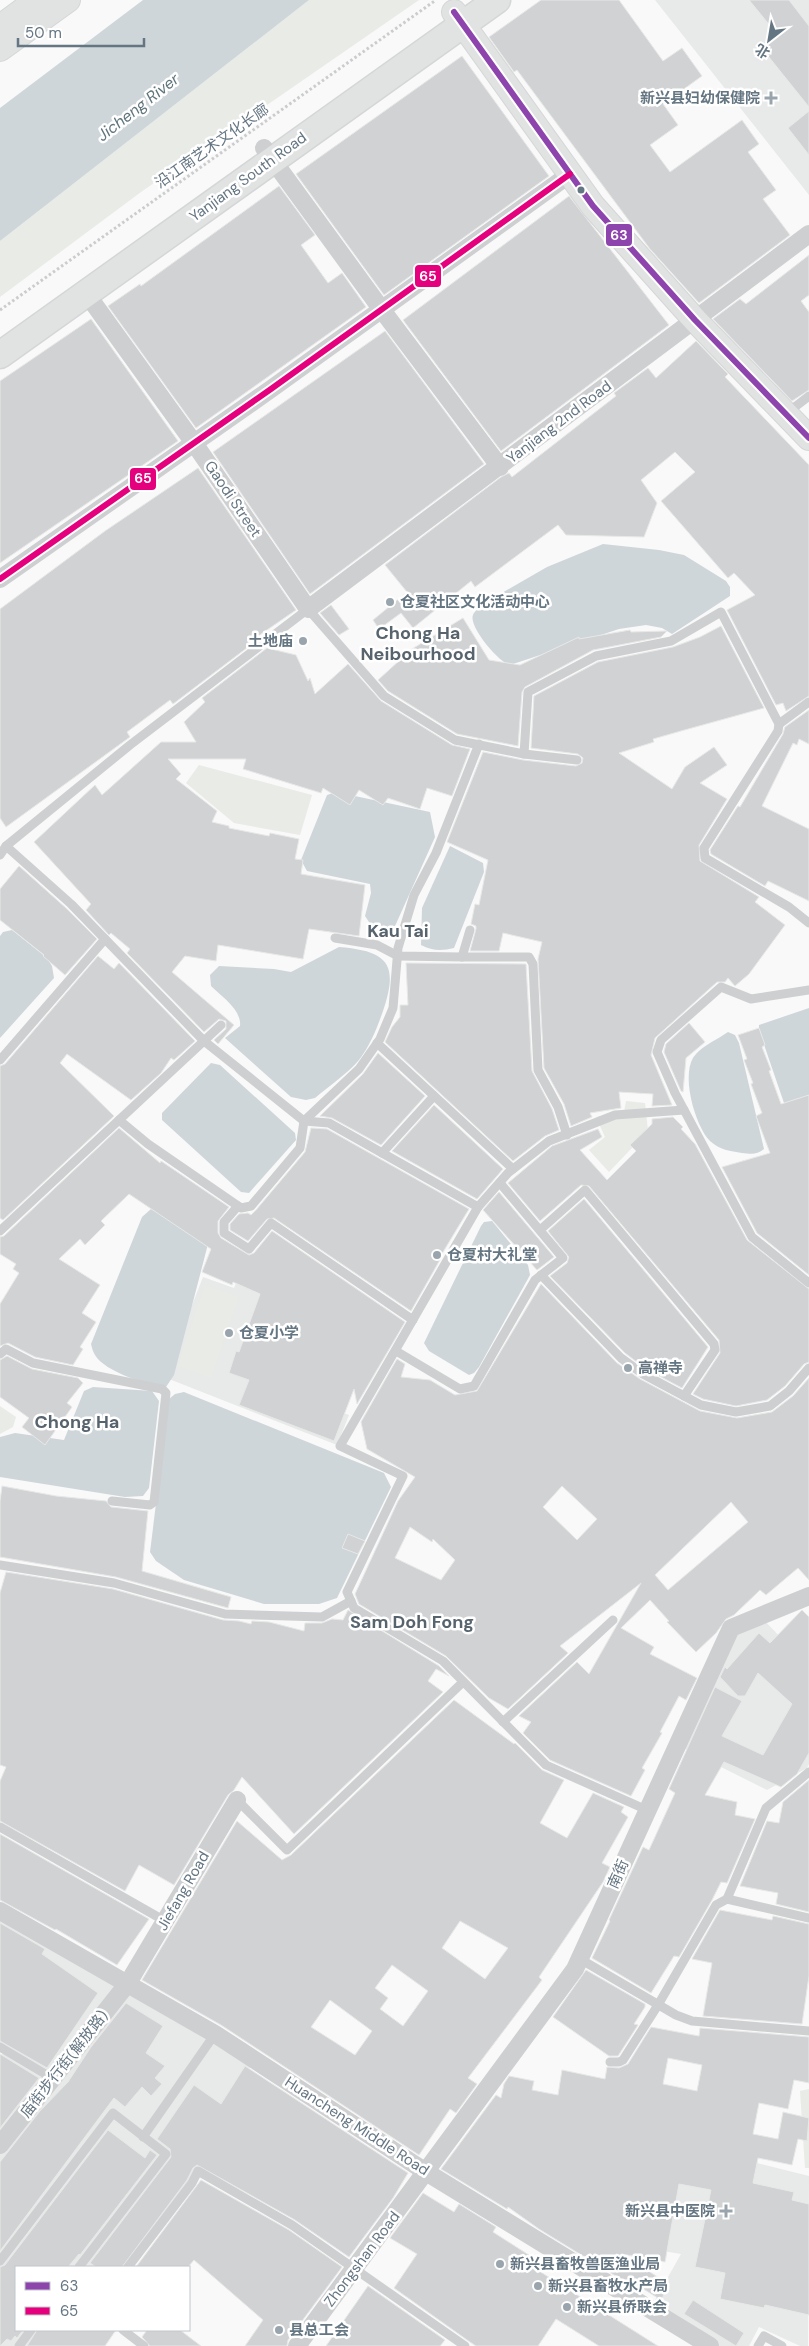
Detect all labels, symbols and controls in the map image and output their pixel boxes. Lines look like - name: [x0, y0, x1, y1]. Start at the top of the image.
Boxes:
- scale bar: [18, 15, 144, 47]
- north arrow: [744, 15, 794, 65]
- text: 50 m: [25, 23, 62, 43]
- text: 北: [752, 40, 773, 62]
- water label: Jicheng River: [93, 68, 184, 146]
- place label: 新兴县妇幼保健院: [640, 88, 760, 108]
- marker: 新兴县妇幼保健院: [764, 91, 778, 105]
- street label: 沿江南艺术文化长廊: [151, 99, 273, 193]
- street label: Yanjiang South Road: [185, 128, 311, 226]
- unlabelled marker: [576, 185, 586, 195]
- line badge: 63: [605, 223, 633, 247]
- text: 63: [610, 226, 628, 244]
- line badge: 65: [414, 264, 442, 288]
- text: 65: [419, 267, 437, 285]
- street label: Yanjiang 2nd Road: [503, 376, 615, 468]
- street label: Gaodi Street: [200, 457, 266, 541]
- line badge: 65: [129, 467, 157, 491]
- text: 65: [134, 469, 152, 487]
- place label: 仓夏社区文化活动中心: [400, 592, 550, 612]
- marker: 仓夏社区文化活动中心: [384, 596, 396, 608]
- district label: Chong Ha Neibourhood: [361, 621, 475, 666]
- place label: 土地庙: [248, 631, 293, 651]
- marker: 土地庙: [297, 635, 309, 647]
- district label: Kau Tai: [367, 919, 429, 943]
- place label: 仓夏村大礼堂: [447, 1245, 537, 1265]
- marker: 仓夏村大礼堂: [431, 1249, 443, 1261]
- place label: 仓夏小学: [239, 1323, 299, 1343]
- marker: 仓夏小学: [223, 1327, 235, 1339]
- place label: 高禅寺: [638, 1358, 683, 1378]
- marker: 高禅寺: [622, 1362, 634, 1374]
- district label: Chong Ha: [35, 1410, 119, 1434]
- district label: Sam Doh Fong: [350, 1610, 474, 1634]
- street label: Jiefang Road: [152, 1848, 214, 1934]
- street label: 南街: [603, 1856, 633, 1892]
- street label: 庙街步行街(解放路): [16, 2006, 112, 2122]
- street label: Huancheng Middle Road: [281, 2072, 433, 2180]
- place label: 新兴县中医院: [625, 2201, 715, 2221]
- marker: 新兴县中医院: [719, 2204, 733, 2218]
- street label: Zhongshan Road: [320, 2207, 404, 2311]
- place label: 新兴县畜牧兽医渔业局: [510, 2254, 660, 2274]
- marker: 新兴县畜牧兽医渔业局: [494, 2258, 506, 2270]
- legend: [15, 2266, 190, 2331]
- text: 63: [60, 2276, 78, 2296]
- place label: 新兴县畜牧水产局: [548, 2276, 668, 2296]
- marker: 新兴县畜牧水产局: [532, 2280, 544, 2292]
- place label: 新兴县侨联会: [577, 2297, 667, 2317]
- text: 65: [60, 2301, 78, 2321]
- marker: 新兴县侨联会: [561, 2301, 573, 2313]
- place label: 县总工会: [289, 2320, 349, 2340]
- marker: 县总工会: [273, 2324, 285, 2336]

